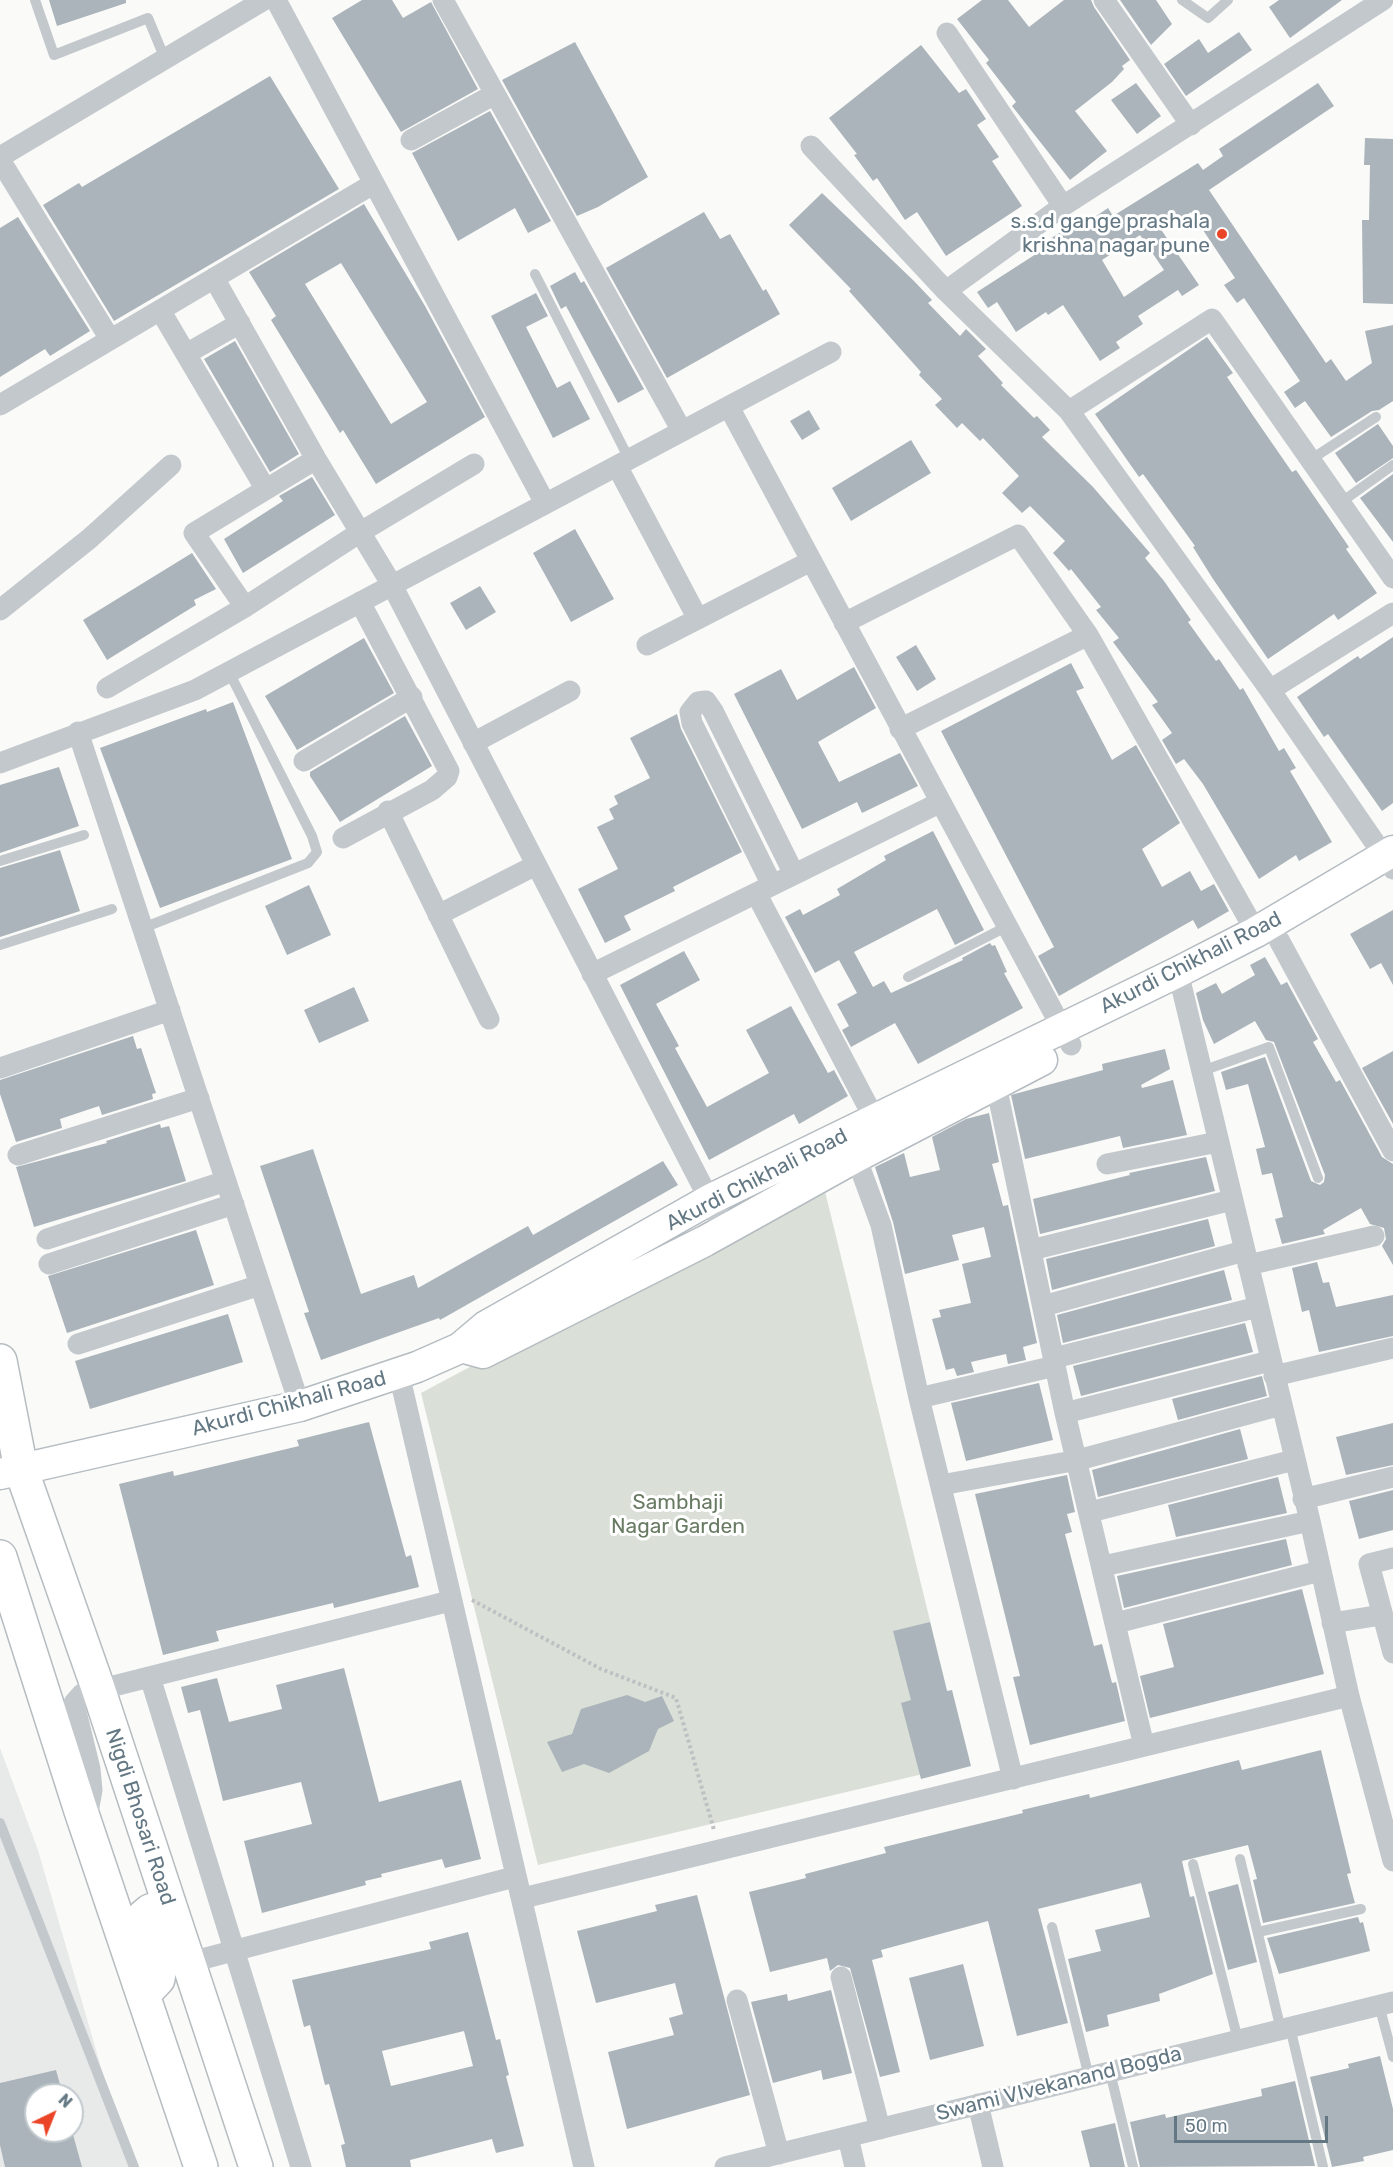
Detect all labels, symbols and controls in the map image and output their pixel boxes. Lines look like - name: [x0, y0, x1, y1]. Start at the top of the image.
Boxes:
- place label: s.s.d gange prashala krishna nagar pune: [1011, 209, 1210, 259]
- marker: s.s.d gange prashala krishna nagar pune: [1215, 227, 1229, 241]
- street label: Akurdi Chikhali Road: [1096, 906, 1286, 1020]
- street label: Akurdi Chikhali Road: [662, 1123, 852, 1237]
- street label: Akurdi Chikhali Road: [189, 1366, 389, 1442]
- park label: Sambhaji Nagar Garden: [611, 1490, 745, 1540]
- street label: Nigdi Bhosari Road: [100, 1726, 180, 1908]
- street label: Swami VIvekanand Bogda: [934, 2041, 1184, 2127]
- north arrow: [24, 2083, 84, 2143]
- text: N: [55, 2090, 76, 2112]
- scale bar: [1177, 2104, 1332, 2142]
- text: 50 m: [1185, 2115, 1228, 2137]

